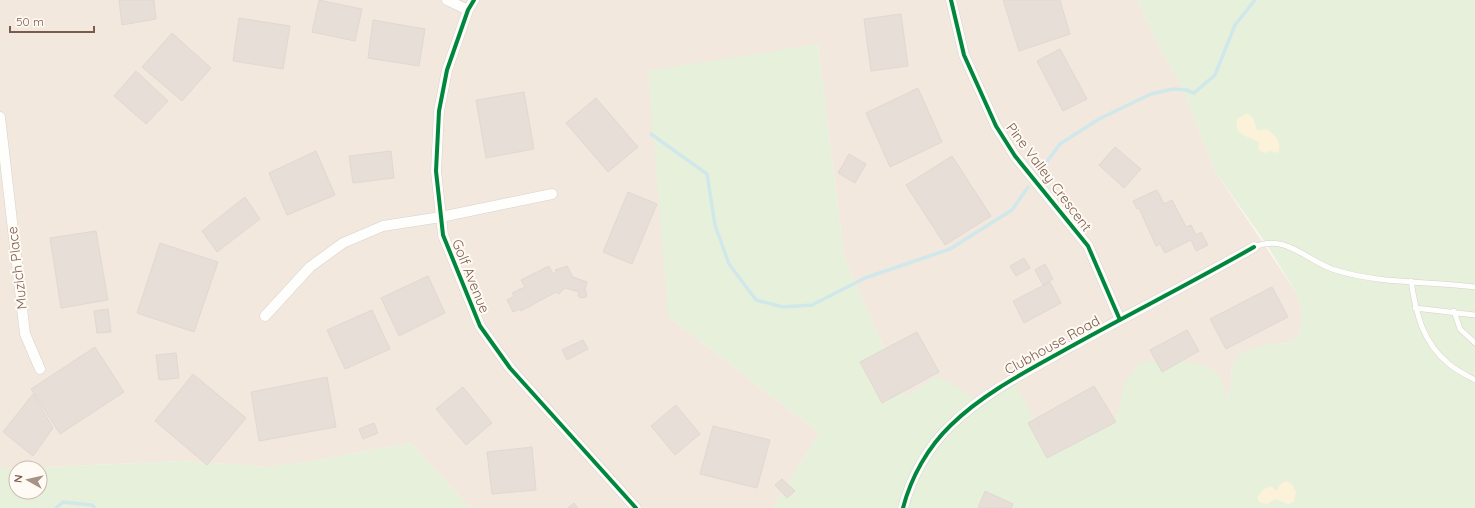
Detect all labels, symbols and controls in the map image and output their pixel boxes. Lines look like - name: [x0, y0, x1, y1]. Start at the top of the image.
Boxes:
- scale bar: [10, 8, 94, 34]
- text: 50 m: [16, 14, 44, 29]
- street label: Pine Valley Crescent: [1002, 119, 1096, 235]
- street label: Muzich Place: [3, 225, 31, 311]
- street label: Golf Avenue: [448, 236, 494, 316]
- street label: Clubhouse Road: [1001, 311, 1103, 379]
- north arrow: [8, 460, 48, 500]
- text: N: [11, 474, 26, 484]

